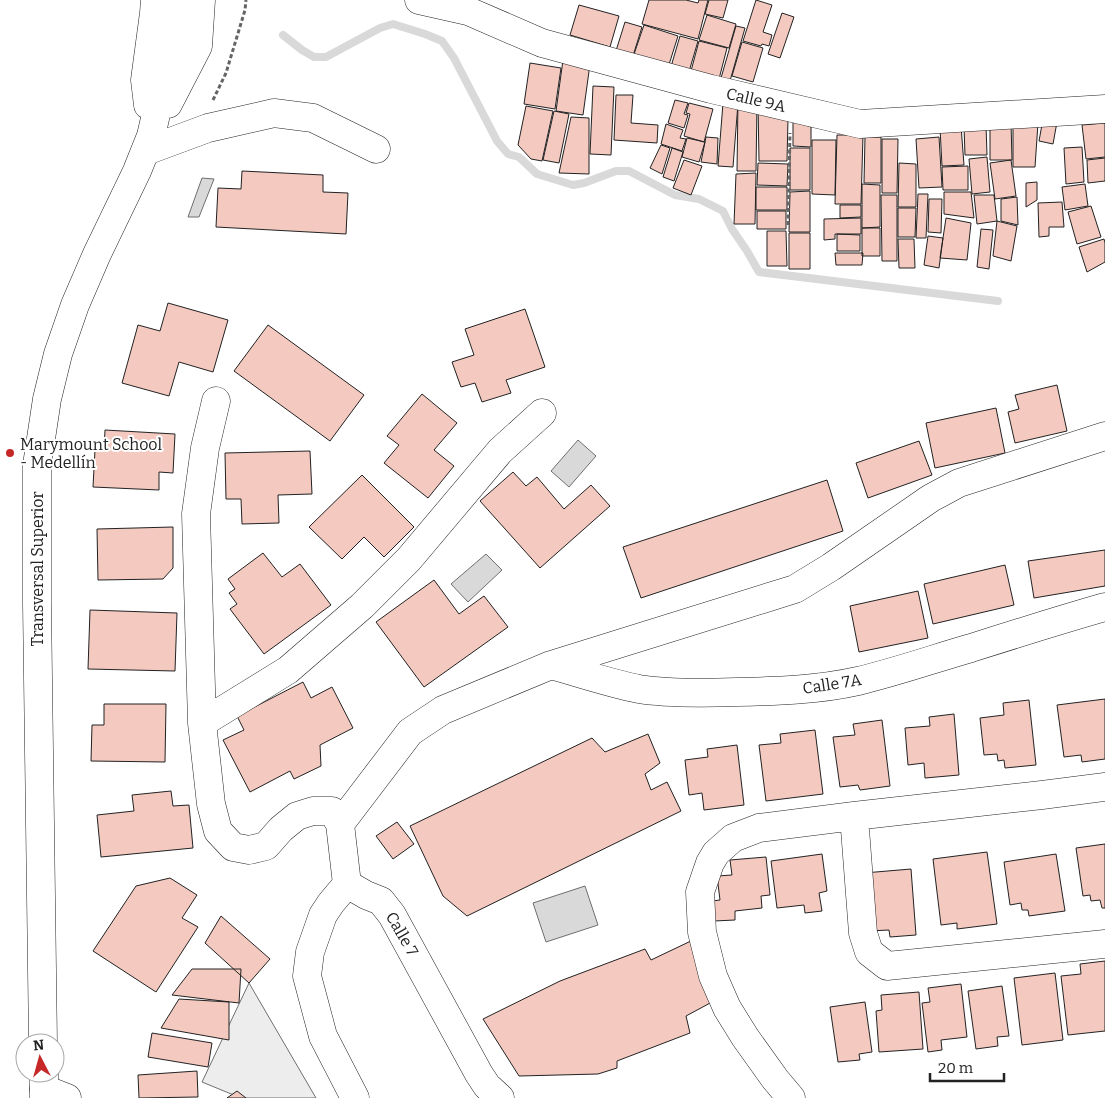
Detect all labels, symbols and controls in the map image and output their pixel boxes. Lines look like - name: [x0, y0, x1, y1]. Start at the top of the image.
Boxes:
- street label: Calle 9A: [724, 84, 788, 116]
- place label: Marymount School - Medellín: [20, 435, 163, 472]
- marker: Marymount School - Medellín: [4, 447, 16, 459]
- street label: Transversal Superior: [28, 491, 47, 647]
- street label: Calle 7A: [801, 670, 863, 698]
- street label: Calle 7: [382, 908, 422, 960]
- north arrow: [15, 1033, 65, 1083]
- text: N: [32, 1037, 45, 1055]
- scale bar: [930, 1050, 1004, 1082]
- text: 20 m: [938, 1059, 974, 1077]

